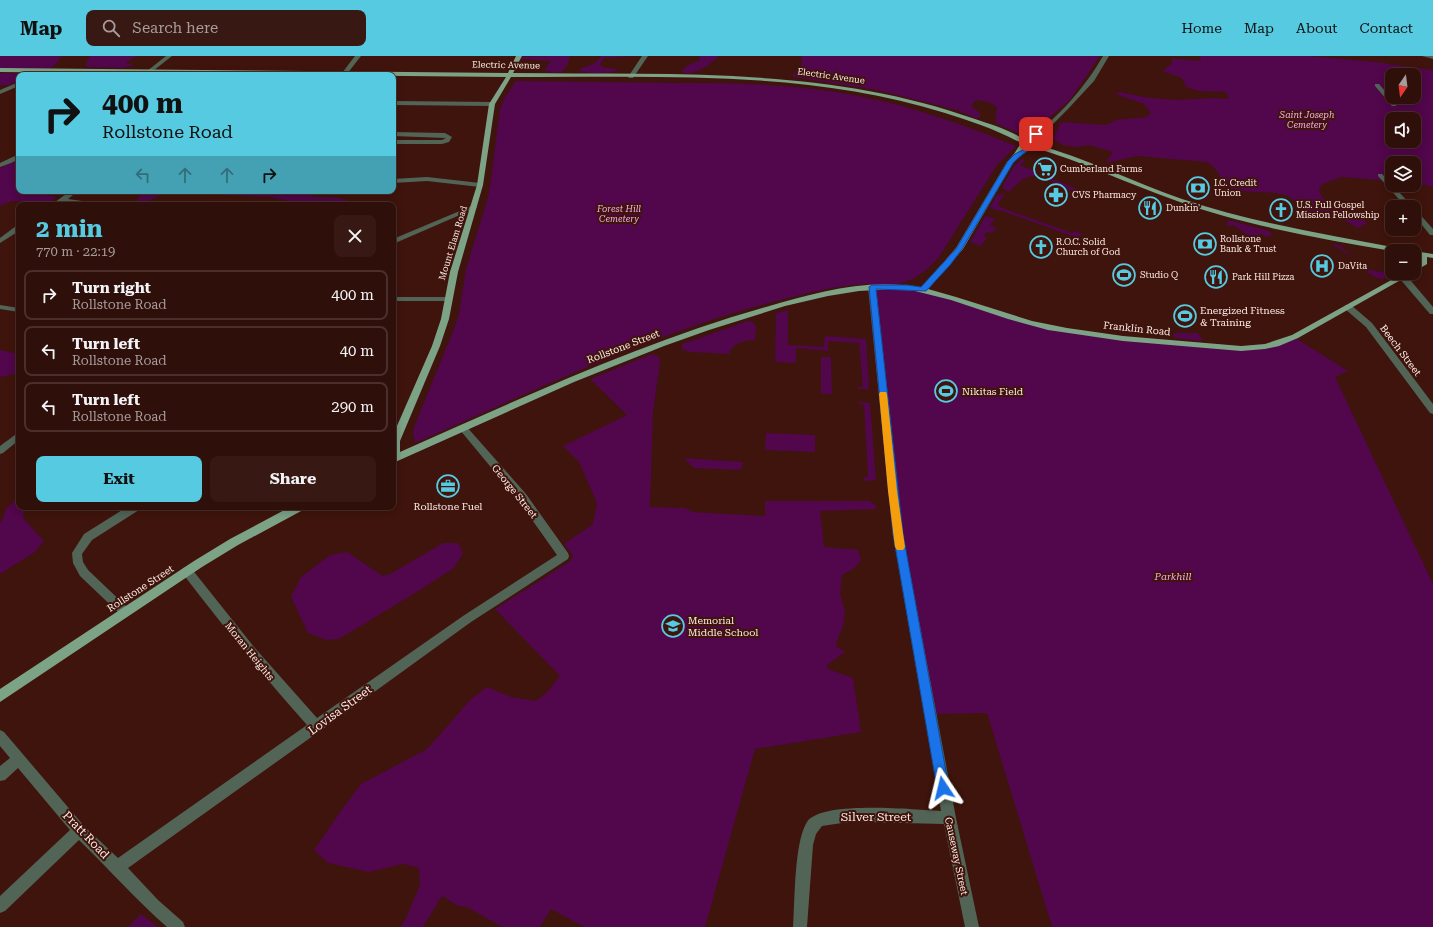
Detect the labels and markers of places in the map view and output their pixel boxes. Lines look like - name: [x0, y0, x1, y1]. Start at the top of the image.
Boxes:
- pin: [1019, 117, 1053, 151]
- supermarket icon: Cumberland Farms: [1032, 156, 1058, 182]
- place label: Cumberland Farms: [1060, 164, 1142, 174]
- bank icon: I.C. Credit Union: [1185, 175, 1211, 201]
- place label: I.C. Credit Union: [1214, 178, 1257, 198]
- pharmacy icon: CVS Pharmacy: [1043, 182, 1069, 208]
- place label: CVS Pharmacy: [1072, 190, 1137, 200]
- restaurant icon: Dunkin': [1137, 195, 1163, 221]
- church icon: U.S. Full Gospel Mission Fellowship: [1268, 197, 1294, 223]
- place label: U.S. Full Gospel Mission Fellowship: [1296, 200, 1380, 220]
- place label: Dunkin': [1166, 203, 1200, 213]
- bank icon: Rollstone Bank & Trust: [1192, 231, 1218, 257]
- church icon: R.O.C. Solid Church of God: [1028, 234, 1054, 260]
- place label: Rollstone Bank & Trust: [1220, 234, 1277, 254]
- place label: R.O.C. Solid Church of God: [1056, 237, 1120, 257]
- hospital icon: DaVita: [1309, 253, 1335, 279]
- place label: DaVita: [1338, 261, 1367, 271]
- sports icon: Studio Q: [1111, 262, 1137, 288]
- restaurant icon: Park Hill Pizza: [1203, 264, 1229, 290]
- place label: Studio Q: [1140, 270, 1178, 280]
- place label: Park Hill Pizza: [1232, 272, 1295, 282]
- sports icon: Energized Fitness & Training: [1172, 303, 1198, 329]
- place label: Energized Fitness & Training: [1200, 305, 1285, 328]
- sports icon: Nikitas Field: [933, 378, 959, 404]
- place label: Nikitas Field: [962, 386, 1024, 397]
- office icon: Rollstone Fuel: [435, 473, 461, 499]
- place label: Rollstone Fuel: [414, 501, 482, 512]
- school or university icon: Memorial Middle School: [660, 613, 686, 639]
- place label: Memorial Middle School: [688, 615, 758, 638]

